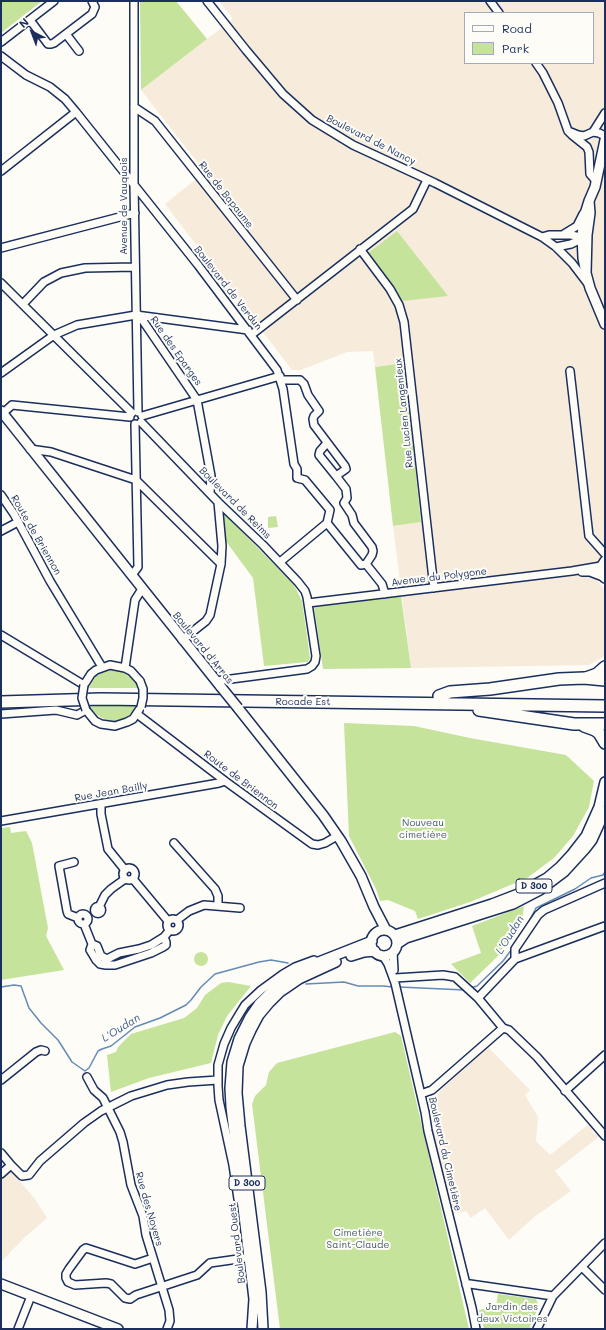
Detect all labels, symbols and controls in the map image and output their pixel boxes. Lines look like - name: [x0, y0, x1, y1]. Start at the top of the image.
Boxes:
- north arrow: [12, 12, 52, 52]
- legend: [464, 12, 594, 64]
- text: N: [16, 14, 32, 31]
- text: Road: [502, 20, 532, 36]
- text: Park: [502, 40, 529, 56]
- street label: Boulevard de Nancy: [324, 112, 418, 168]
- street label: Avenue de Vauquois: [118, 157, 130, 255]
- street label: Rue de Bapaume: [196, 159, 256, 231]
- street label: Boulevard de Verdun: [192, 244, 264, 332]
- street label: Rue des Eparges: [148, 314, 204, 388]
- street label: Rue Lucien Langenieux: [392, 358, 416, 468]
- street label: Boulevard de Reims: [197, 465, 273, 541]
- street label: Route de Briennon: [8, 493, 64, 577]
- street label: Avenue du Polygone: [391, 565, 487, 589]
- street label: Boulevard d'Arras: [170, 610, 236, 686]
- street label: Rocade Est: [275, 696, 331, 708]
- street label: Route de Briennon: [201, 748, 281, 812]
- street label: Rue Jean Bailly: [74, 780, 148, 804]
- park label: Nouveau cimetière: [399, 817, 447, 840]
- road number: D 300: [516, 879, 552, 893]
- water label: L'Oudan: [493, 913, 527, 957]
- water label: L'Oudan: [99, 1011, 143, 1045]
- street label: Boulevard du Cimetière: [426, 1096, 464, 1212]
- street label: Rue des Noyers: [133, 1171, 165, 1247]
- road number: D 300: [229, 1176, 265, 1190]
- street label: Boulevard Ouest: [226, 1202, 248, 1284]
- park label: Cimetière Saint-Claude: [327, 1227, 389, 1250]
- park label: Jardin des deux Victoires: [476, 1301, 548, 1324]

